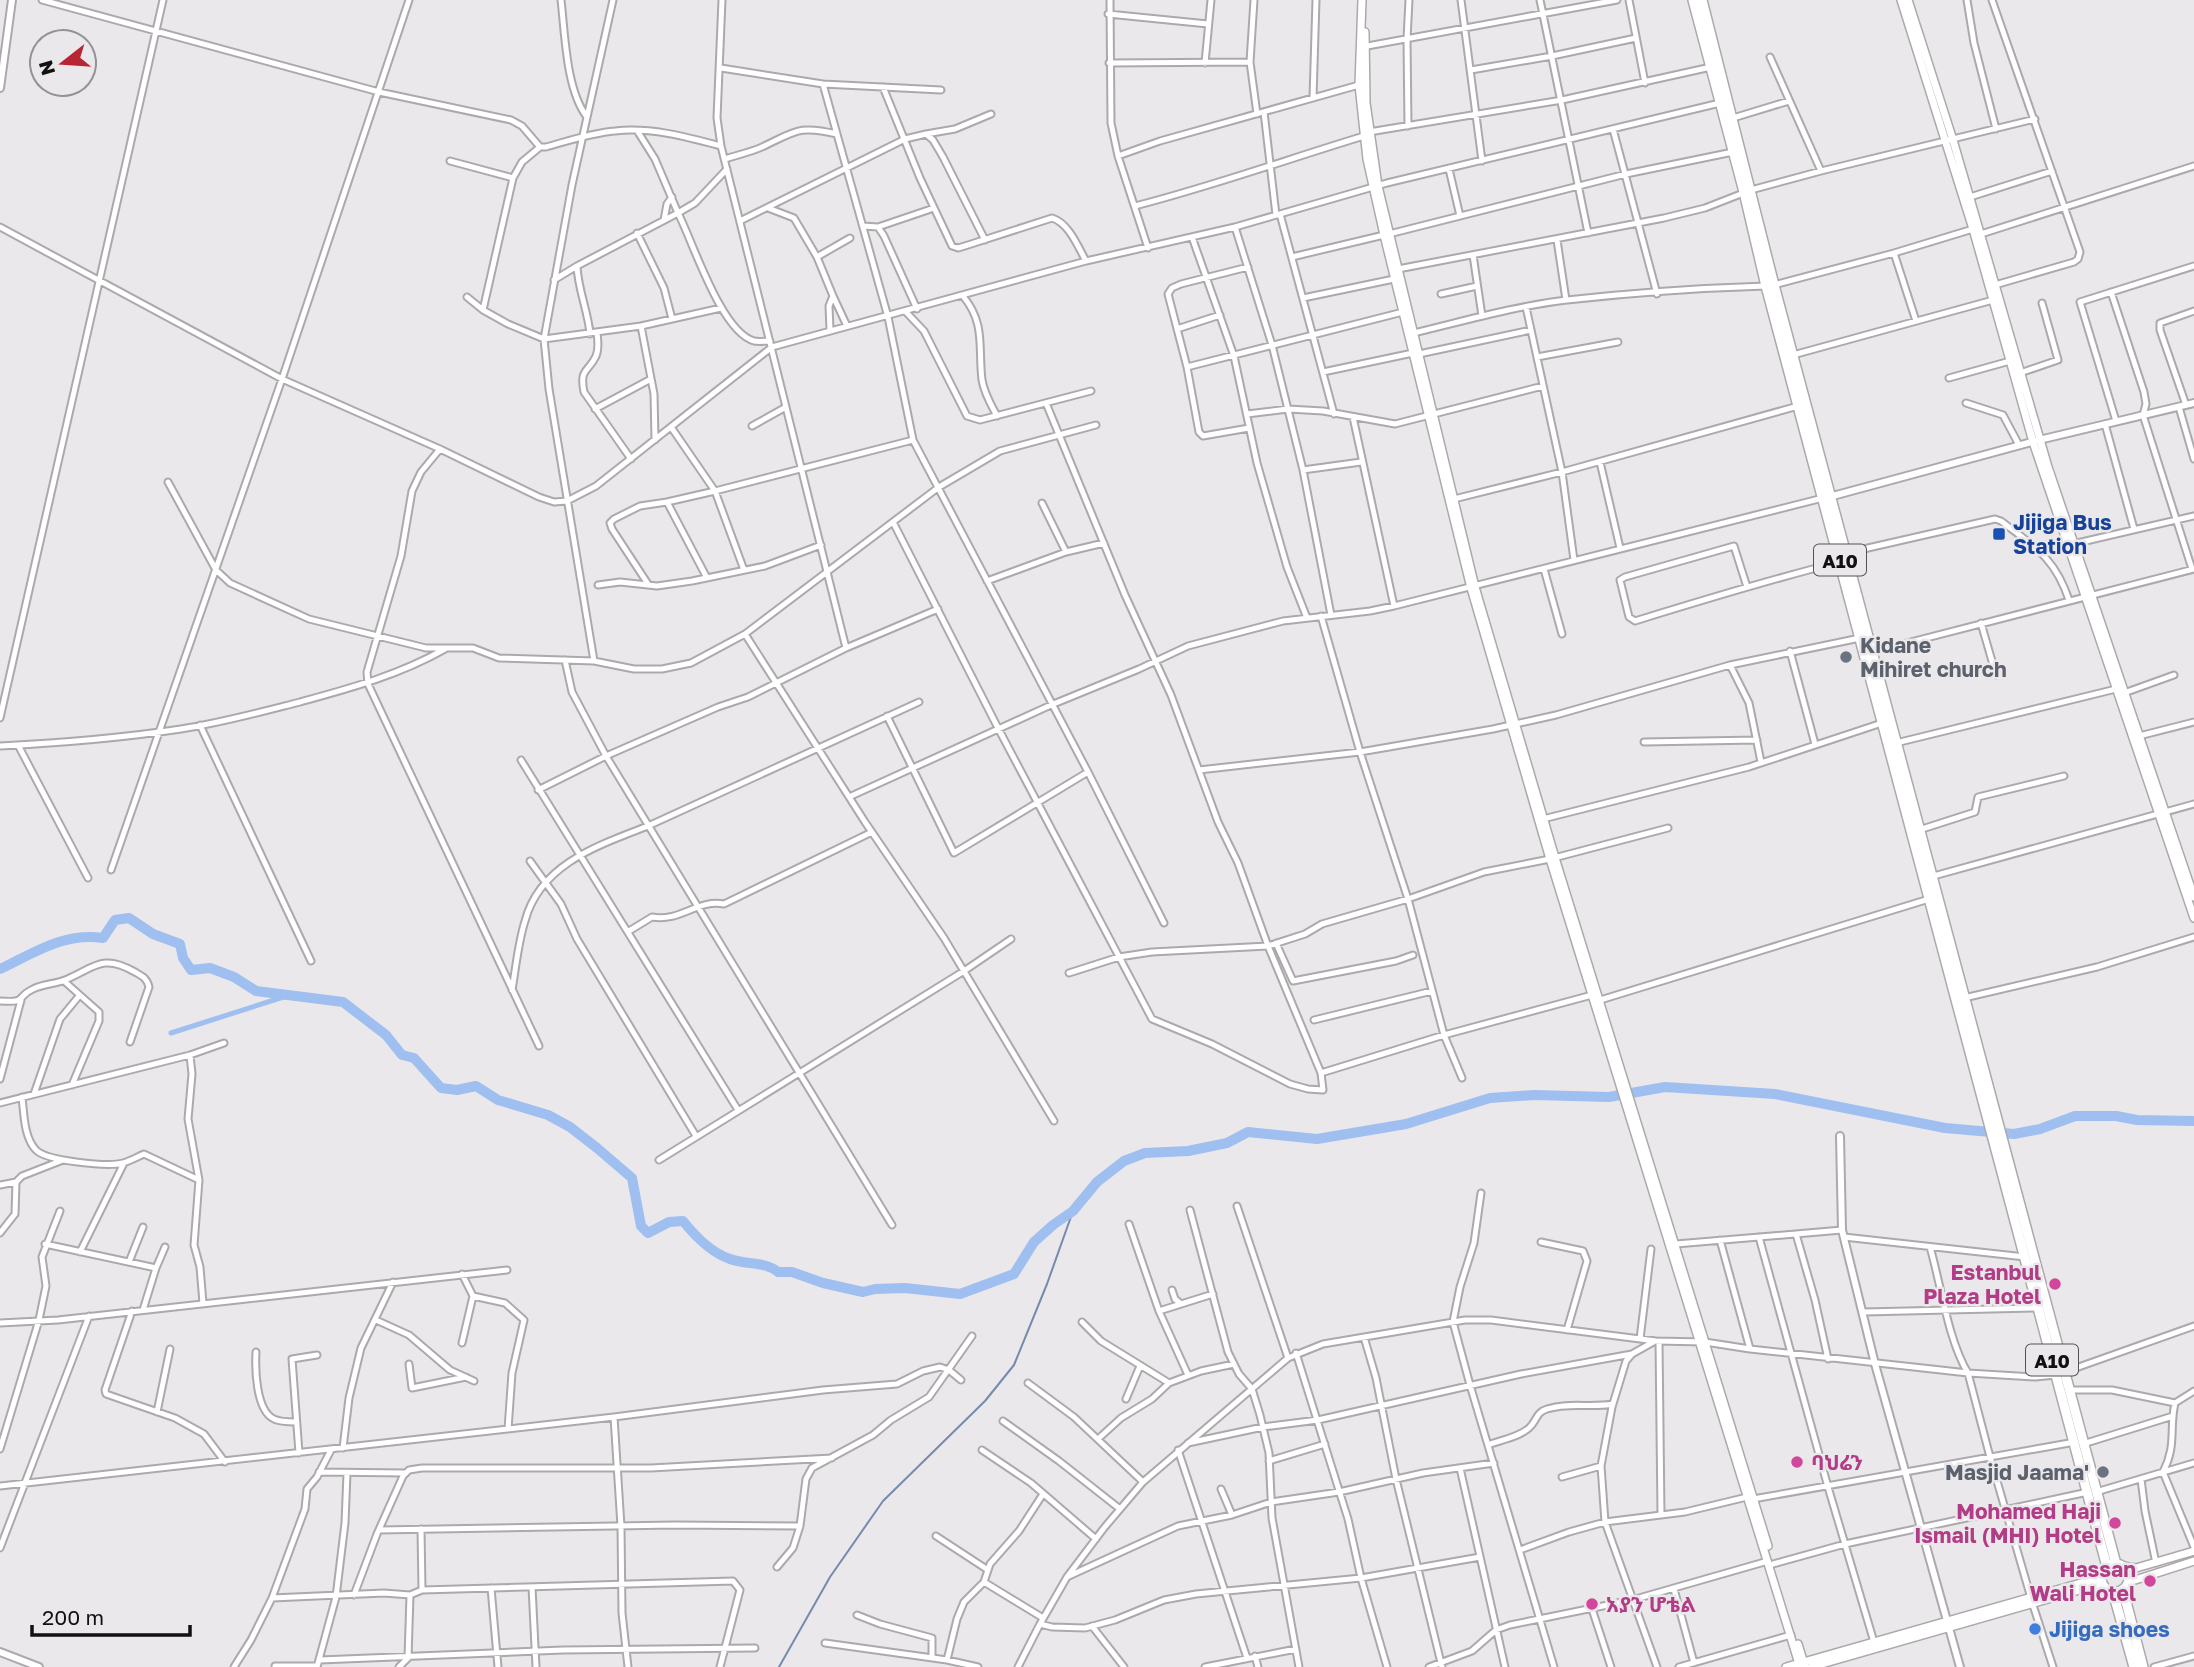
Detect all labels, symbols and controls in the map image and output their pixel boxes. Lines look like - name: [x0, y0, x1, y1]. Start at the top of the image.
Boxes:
- north arrow: [28, 28, 98, 98]
- text: N: [33, 58, 59, 78]
- place label: Jijiga Bus Station: [2013, 509, 2112, 559]
- marker: Jijiga Bus Station: [1991, 526, 2007, 542]
- road number: A10: [1814, 544, 1866, 576]
- place label: Kidane Mihiret church: [1860, 632, 2007, 682]
- marker: Kidane Mihiret church: [1838, 649, 1854, 665]
- place label: Estanbul Plaza Hotel: [1923, 1259, 2041, 1309]
- marker: Estanbul Plaza Hotel: [2047, 1276, 2063, 1292]
- road number: A10: [2026, 1344, 2078, 1376]
- place label: ባህሬን: [1811, 1449, 1863, 1475]
- marker: ባህሬን: [1789, 1454, 1805, 1470]
- place label: Masjid Jaama': [1945, 1459, 2089, 1485]
- marker: Masjid Jaama': [2095, 1464, 2111, 1480]
- place label: Mohamed Haji Ismail (MHI) Hotel: [1914, 1498, 2101, 1548]
- marker: Mohamed Haji Ismail (MHI) Hotel: [2107, 1515, 2123, 1531]
- place label: Hassan Wali Hotel: [2030, 1556, 2136, 1606]
- marker: Hassan Wali Hotel: [2142, 1573, 2158, 1589]
- place label: አያን ሆቴል: [1606, 1591, 1696, 1617]
- scale bar: [32, 1594, 189, 1638]
- marker: አያን ሆቴል: [1584, 1596, 1600, 1612]
- text: 200 m: [42, 1604, 104, 1630]
- place label: Jijiga shoes: [2049, 1616, 2170, 1642]
- marker: Jijiga shoes: [2027, 1621, 2043, 1637]

